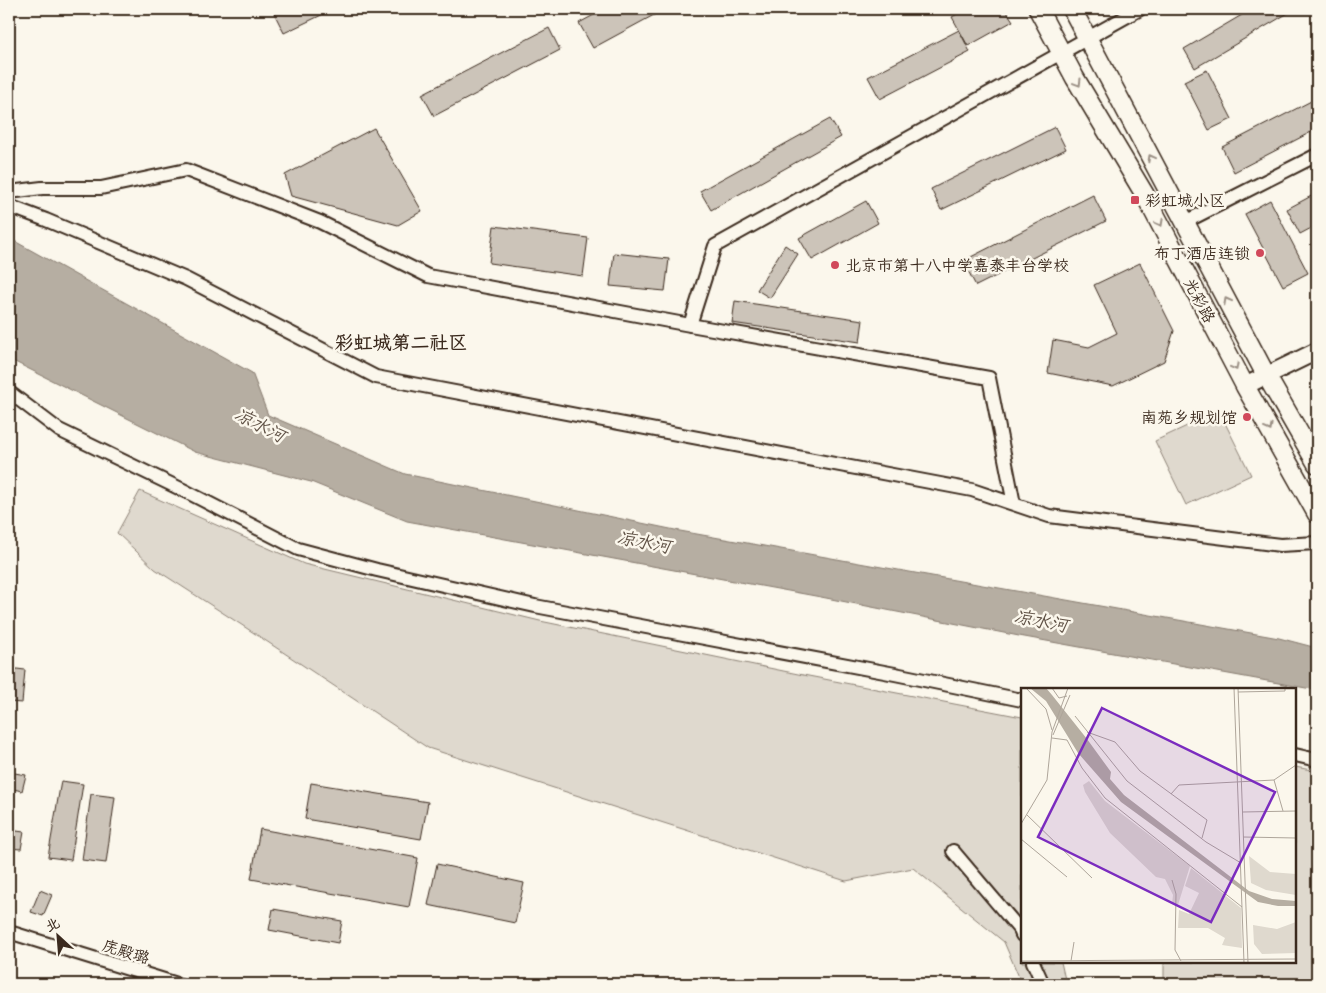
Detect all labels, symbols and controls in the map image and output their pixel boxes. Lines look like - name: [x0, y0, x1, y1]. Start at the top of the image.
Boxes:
- one-way arrow: [1071, 77, 1081, 86]
- one-way arrow: [1147, 154, 1157, 163]
- place label: 彩虹城小区: [1145, 191, 1225, 212]
- marker: 彩虹城小区: [1129, 194, 1141, 206]
- one-way arrow: [1153, 218, 1163, 227]
- place label: 布丁酒店连锁: [1154, 244, 1250, 265]
- marker: 布丁酒店连锁: [1254, 247, 1266, 259]
- place label: 北京市第十八中学嘉泰丰台学校: [845, 256, 1069, 277]
- marker: 北京市第十八中学嘉泰丰台学校: [829, 259, 841, 271]
- street label: 光彩路: [1178, 275, 1219, 327]
- one-way arrow: [1223, 297, 1233, 306]
- district label: 彩虹城第二社区: [334, 331, 468, 356]
- one-way arrow: [1229, 361, 1239, 370]
- water label: 凉水河: [230, 403, 292, 450]
- place label: 南苑乡规划馆: [1141, 408, 1237, 429]
- marker: 南苑乡规划馆: [1241, 411, 1253, 423]
- one-way arrow: [1263, 423, 1273, 432]
- water label: 凉水河: [615, 526, 676, 560]
- water label: 凉水河: [1012, 605, 1073, 639]
- inset map: [1021, 688, 1296, 963]
- north arrow: [32, 910, 82, 960]
- text: 北: [43, 914, 63, 936]
- street label: 庑殿璐: [100, 935, 152, 969]

